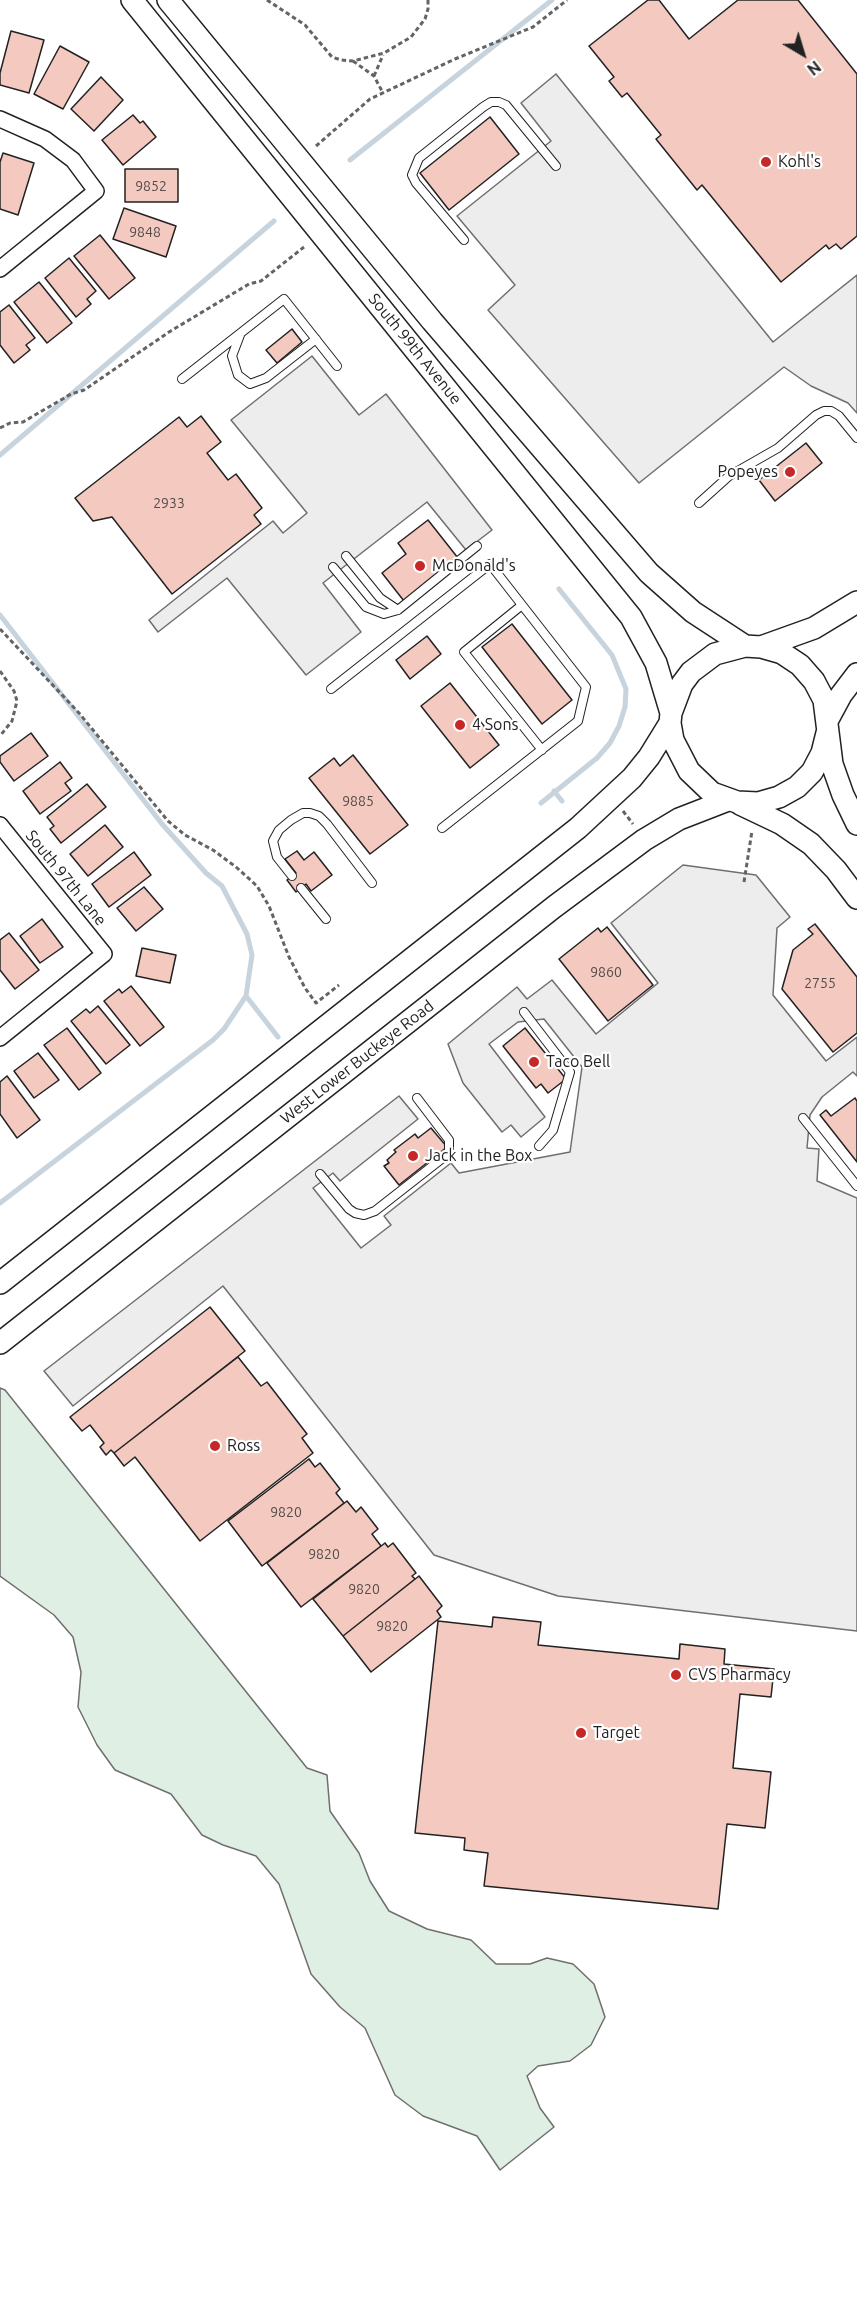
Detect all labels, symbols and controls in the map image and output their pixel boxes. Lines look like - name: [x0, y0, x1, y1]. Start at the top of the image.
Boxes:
- north arrow: [773, 24, 833, 84]
- text: N: [804, 57, 824, 79]
- place label: Kohl's: [778, 152, 821, 172]
- marker: Kohl's: [759, 155, 773, 169]
- house number: 9852: [135, 178, 167, 194]
- house number: 9848: [129, 224, 161, 240]
- street label: South 99th Avenue: [364, 290, 466, 408]
- place label: Popeyes: [718, 462, 778, 482]
- marker: Popeyes: [783, 465, 797, 479]
- house number: 2933: [153, 495, 185, 511]
- place label: McDonald's: [432, 556, 516, 576]
- marker: McDonald's: [413, 559, 427, 573]
- place label: 4 Sons: [472, 715, 519, 735]
- marker: 4 Sons: [453, 718, 467, 732]
- house number: 9885: [342, 793, 374, 809]
- street label: South 97th Lane: [22, 826, 110, 930]
- house number: 9860: [590, 964, 622, 980]
- house number: 2755: [804, 975, 836, 991]
- street label: West Lower Buckeye Road: [277, 996, 437, 1128]
- place label: Taco Bell: [546, 1052, 610, 1072]
- marker: Taco Bell: [527, 1055, 541, 1069]
- place label: Jack in the Box: [425, 1146, 532, 1166]
- marker: Jack in the Box: [406, 1149, 420, 1163]
- place label: Ross: [227, 1436, 260, 1456]
- marker: Ross: [208, 1439, 222, 1453]
- house number: 9820: [270, 1504, 302, 1520]
- house number: 9820: [308, 1546, 340, 1562]
- house number: 9820: [348, 1581, 380, 1597]
- house number: 9820: [376, 1618, 408, 1634]
- place label: CVS Pharmacy: [688, 1665, 791, 1685]
- marker: CVS Pharmacy: [669, 1668, 683, 1682]
- place label: Target: [593, 1723, 640, 1743]
- marker: Target: [574, 1726, 588, 1740]

